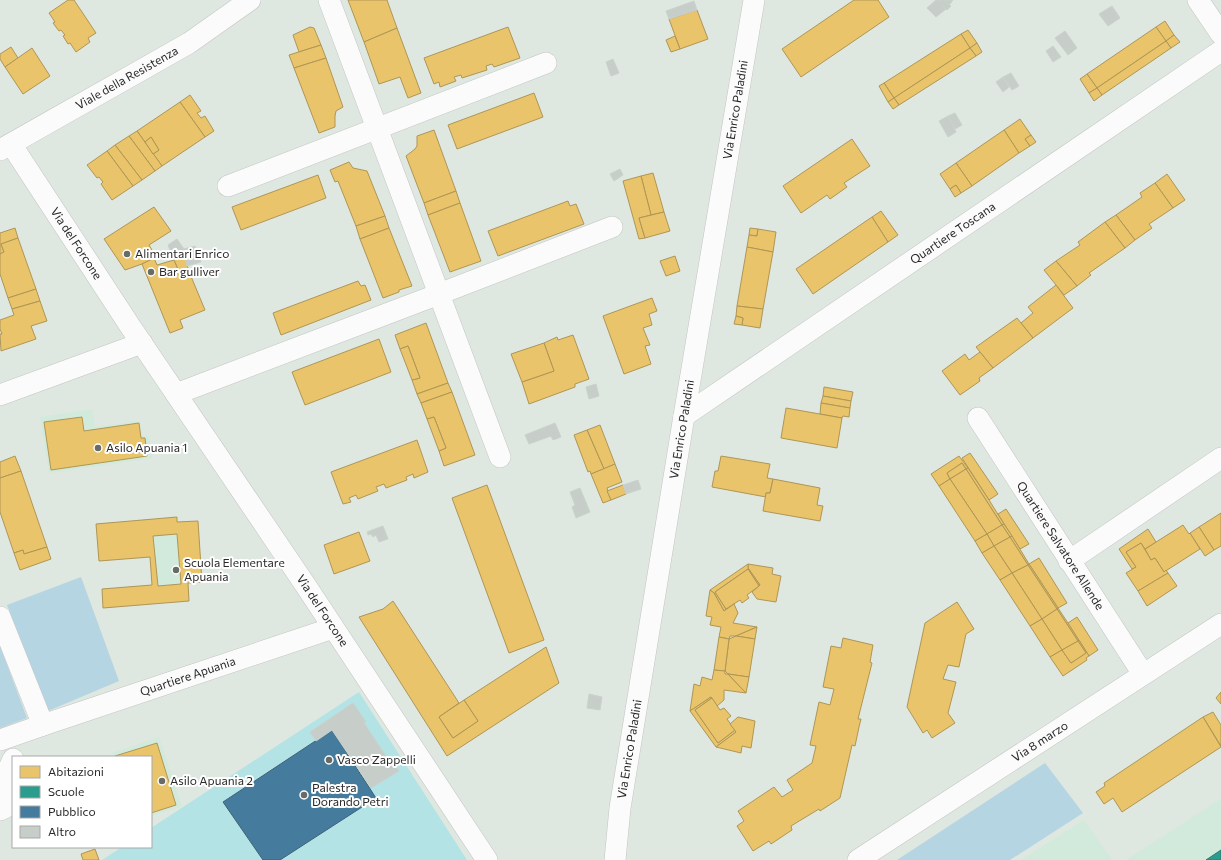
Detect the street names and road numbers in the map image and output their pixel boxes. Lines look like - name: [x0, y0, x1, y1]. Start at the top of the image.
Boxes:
- street label: Viale della Resistenza: [73, 43, 180, 112]
- street label: Via Enrico Paladini: [719, 59, 750, 160]
- street label: Quartiere Toscana: [907, 199, 997, 266]
- street label: Via del Forcone: [48, 204, 106, 282]
- street label: Via Enrico Paladini: [666, 378, 696, 480]
- street label: Quartiere Salvatore Allende: [1015, 478, 1108, 612]
- street label: Via del Forcone: [294, 572, 352, 649]
- street label: Quartiere Apuania: [138, 653, 237, 698]
- street label: Via Enrico Paladini: [614, 698, 644, 800]
- street label: Via 8 marzo: [1009, 718, 1070, 764]

